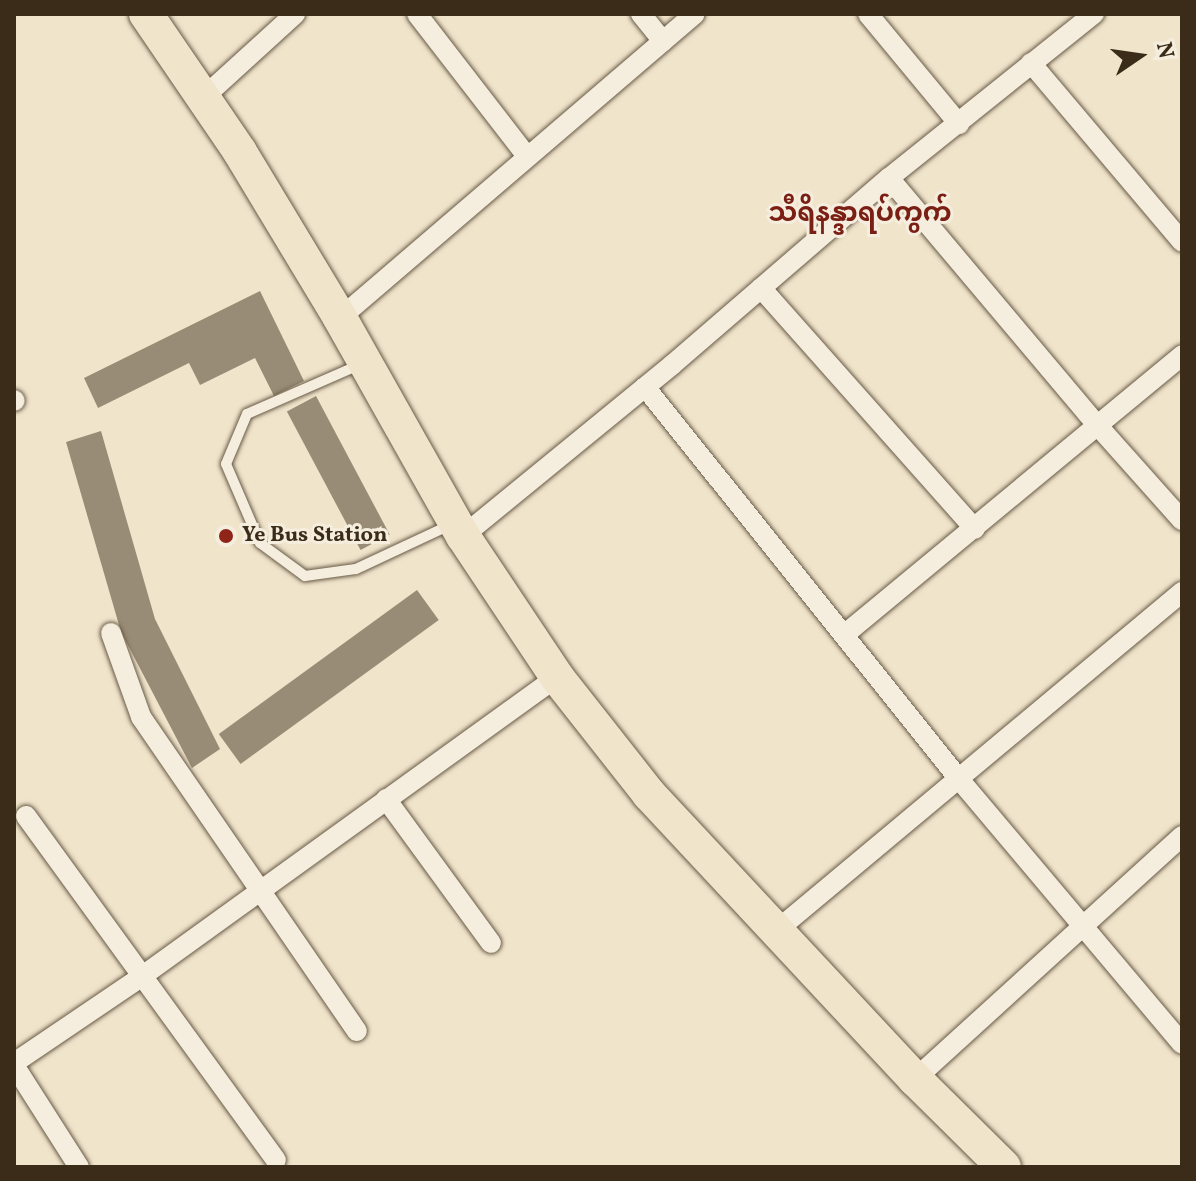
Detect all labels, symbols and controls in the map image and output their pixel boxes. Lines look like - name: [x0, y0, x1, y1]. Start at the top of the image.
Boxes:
- north arrow: [1100, 16, 1180, 96]
- text: N: [1147, 39, 1181, 62]
- district label: သီရိနန္ဒာရပ်ကွက်: [768, 199, 952, 231]
- place label: Ye Bus Station: [242, 523, 388, 549]
- marker: Ye Bus Station: [217, 527, 235, 545]

